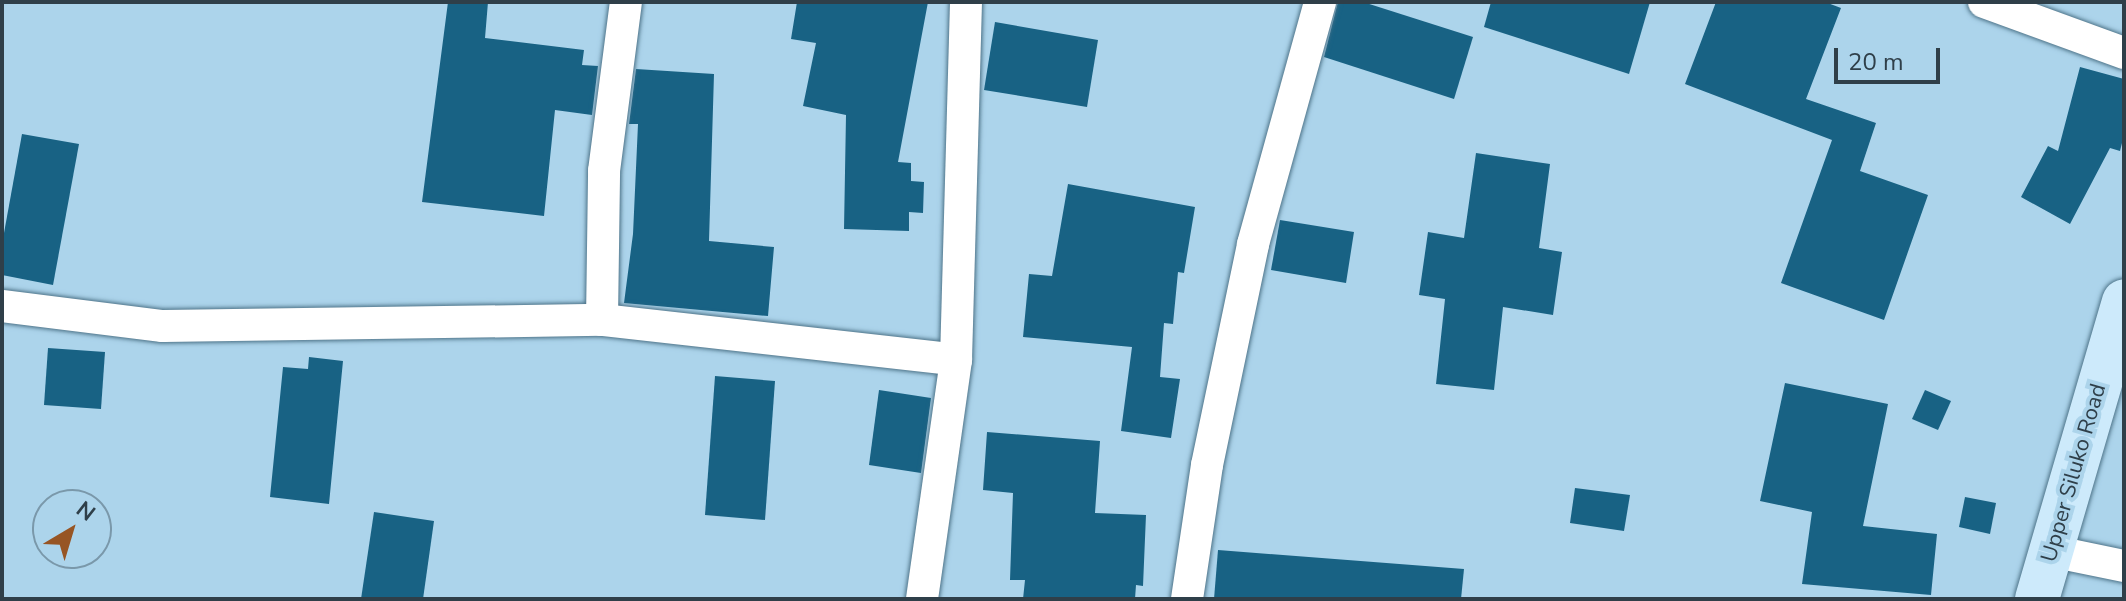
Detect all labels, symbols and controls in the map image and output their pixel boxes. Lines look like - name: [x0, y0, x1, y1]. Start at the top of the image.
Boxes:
- scale bar: [1838, 32, 1944, 82]
- text: 20 m: [1848, 46, 1904, 78]
- street label: Upper Siluko Road: [2036, 381, 2112, 565]
- north arrow: [32, 489, 112, 569]
- text: N: [70, 495, 101, 529]

